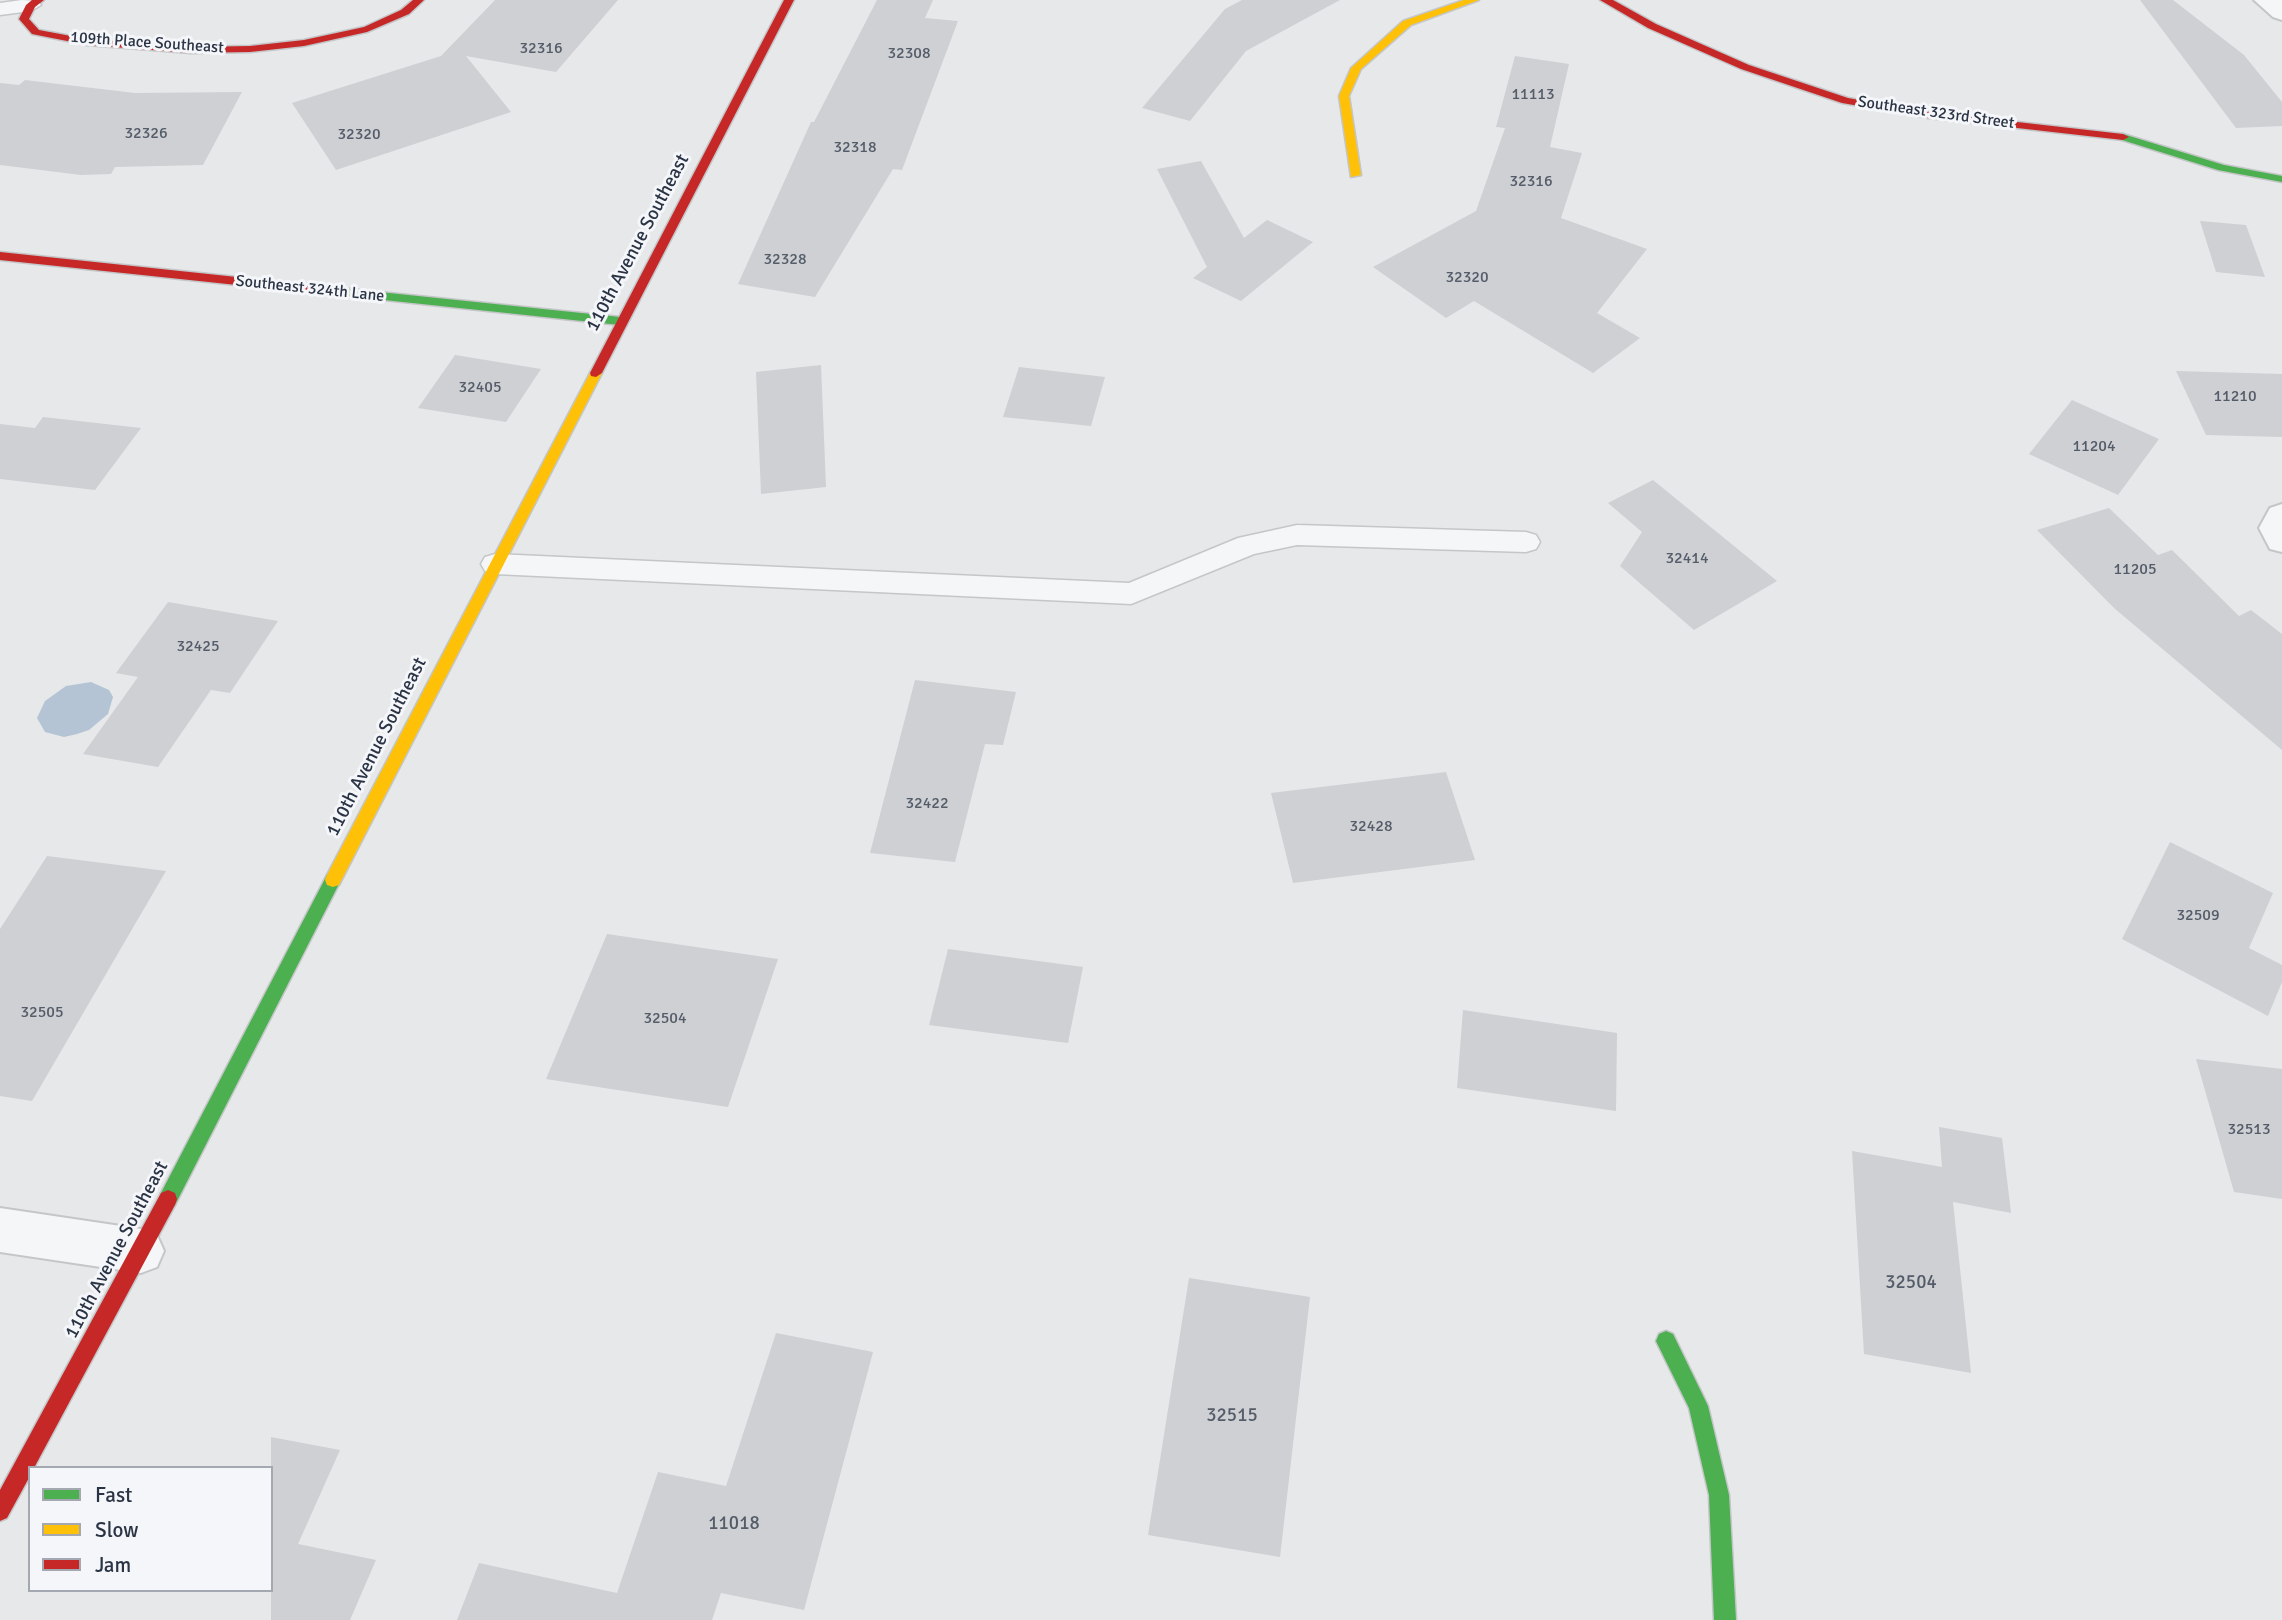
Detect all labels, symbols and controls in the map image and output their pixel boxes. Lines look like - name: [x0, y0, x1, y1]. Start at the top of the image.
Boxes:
- street label: 109th Place Southeast: [70, 28, 224, 58]
- house number: 32316: [519, 39, 563, 59]
- house number: 32308: [887, 44, 931, 64]
- house number: 11113: [1511, 85, 1555, 105]
- street label: Southeast 323rd Street: [1857, 93, 2015, 133]
- house number: 32326: [124, 124, 168, 144]
- house number: 32320: [337, 125, 381, 145]
- house number: 32318: [833, 138, 877, 158]
- street label: 110th Avenue Southeast: [582, 150, 694, 336]
- house number: 32316: [1509, 172, 1553, 192]
- house number: 32328: [763, 250, 807, 270]
- house number: 32320: [1445, 268, 1489, 288]
- street label: Southeast 324th Lane: [235, 272, 385, 306]
- house number: 32405: [458, 378, 502, 398]
- house number: 11210: [2213, 387, 2257, 407]
- house number: 11204: [2072, 437, 2116, 457]
- house number: 32414: [1665, 549, 1709, 569]
- house number: 11205: [2113, 560, 2157, 580]
- house number: 32425: [176, 637, 220, 657]
- street label: 110th Avenue Southeast: [322, 654, 432, 840]
- house number: 32422: [905, 794, 949, 814]
- house number: 32428: [1349, 817, 1393, 837]
- house number: 32509: [2176, 906, 2220, 926]
- house number: 32505: [20, 1003, 64, 1023]
- house number: 32504: [643, 1009, 687, 1029]
- house number: 32513: [2227, 1120, 2271, 1140]
- street label: 110th Avenue Southeast: [61, 1157, 173, 1343]
- house number: 32504: [1885, 1272, 1937, 1294]
- house number: 32515: [1206, 1405, 1258, 1427]
- legend: [28, 1466, 273, 1592]
- text: Fast: [95, 1482, 132, 1508]
- house number: 11018: [708, 1513, 760, 1535]
- text: Slow: [95, 1517, 139, 1543]
- text: Jam: [95, 1552, 131, 1578]

